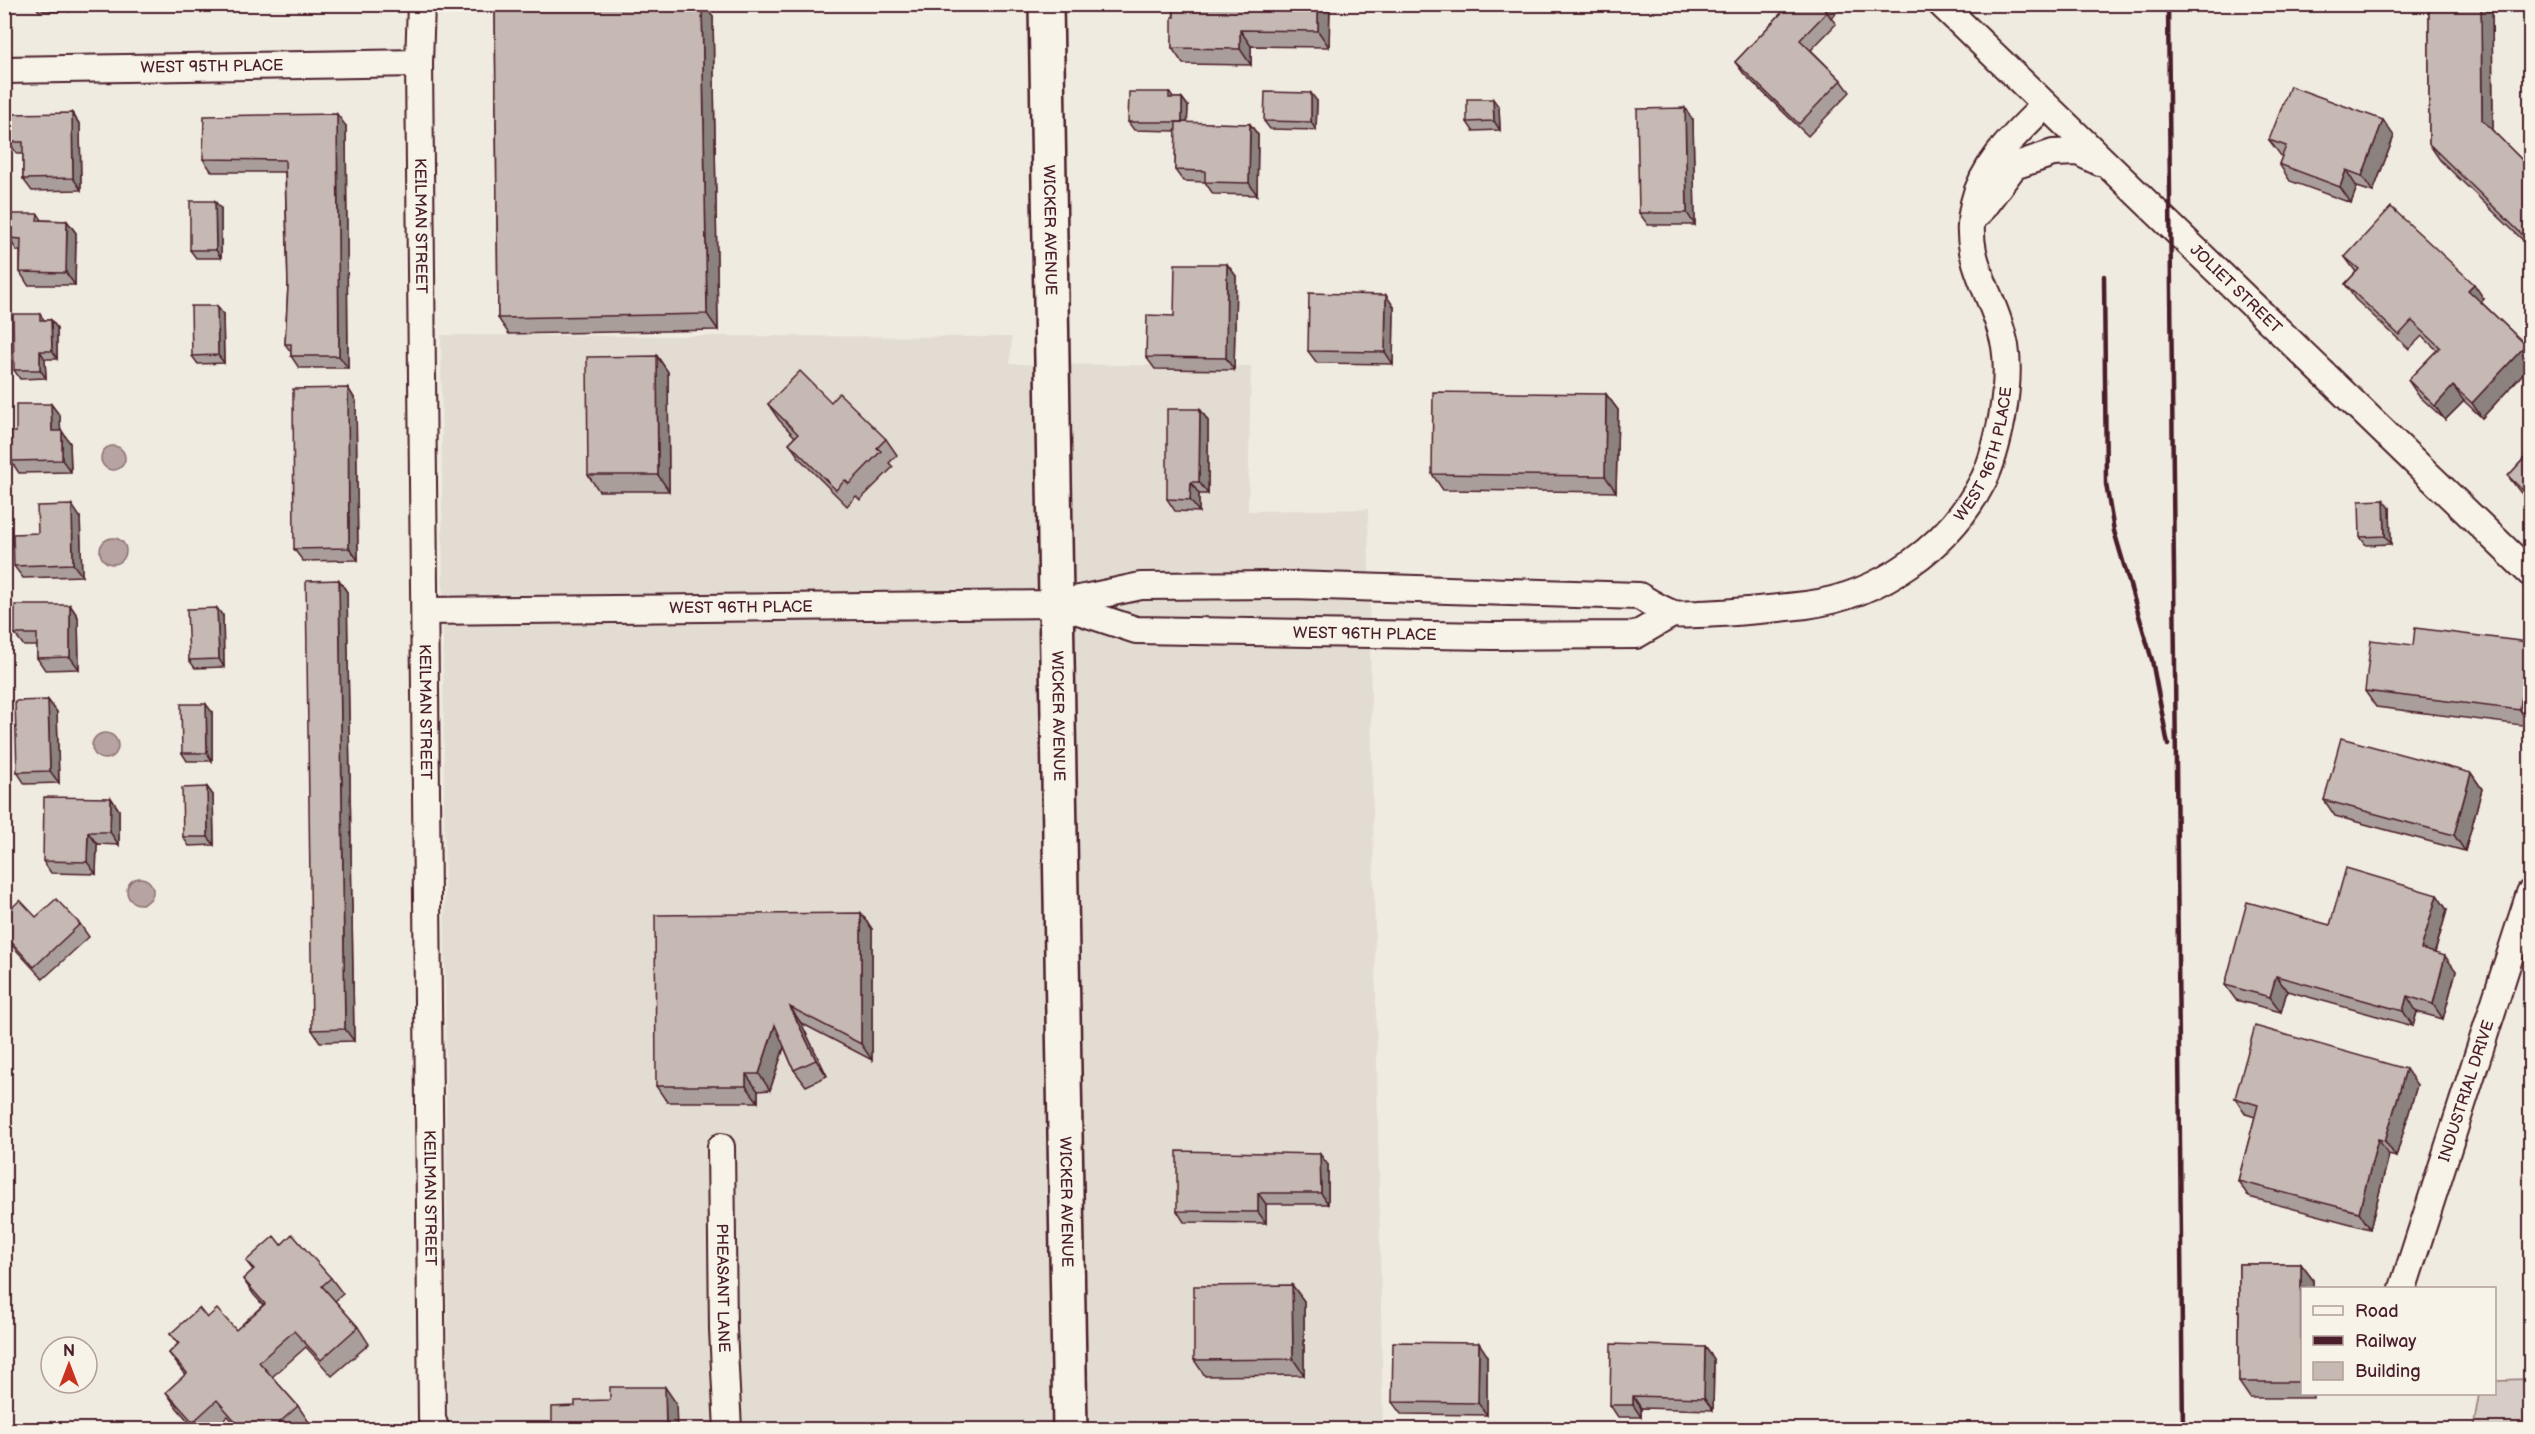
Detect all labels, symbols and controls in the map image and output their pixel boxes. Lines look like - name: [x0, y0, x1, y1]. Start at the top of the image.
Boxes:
- street label: WEST 95TH PLACE: [140, 56, 284, 77]
- street label: KEILMAN STREET: [410, 158, 431, 294]
- street label: WICKER AVENUE: [1039, 164, 1060, 295]
- street label: JOLIET STREET: [2186, 240, 2286, 338]
- street label: WEST 96TH PLACE: [1950, 386, 2016, 525]
- street label: WEST 96TH PLACE: [669, 597, 813, 618]
- street label: WEST 96TH PLACE: [1293, 623, 1437, 645]
- street label: KEILMAN STREET: [415, 644, 435, 780]
- street label: WICKER AVENUE: [1047, 650, 1069, 781]
- street label: INDUSTRIAL DRIVE: [2435, 1018, 2498, 1164]
- street label: KEILMAN STREET: [420, 1130, 440, 1266]
- street label: WICKER AVENUE: [1056, 1136, 1077, 1267]
- street label: PHEASANT LANE: [712, 1223, 734, 1353]
- legend: [2301, 1287, 2496, 1395]
- text: Road: [2355, 1301, 2399, 1322]
- text: Railway: [2355, 1331, 2417, 1352]
- north arrow: [39, 1335, 99, 1395]
- text: N: [63, 1342, 75, 1361]
- text: Building: [2355, 1361, 2421, 1382]

